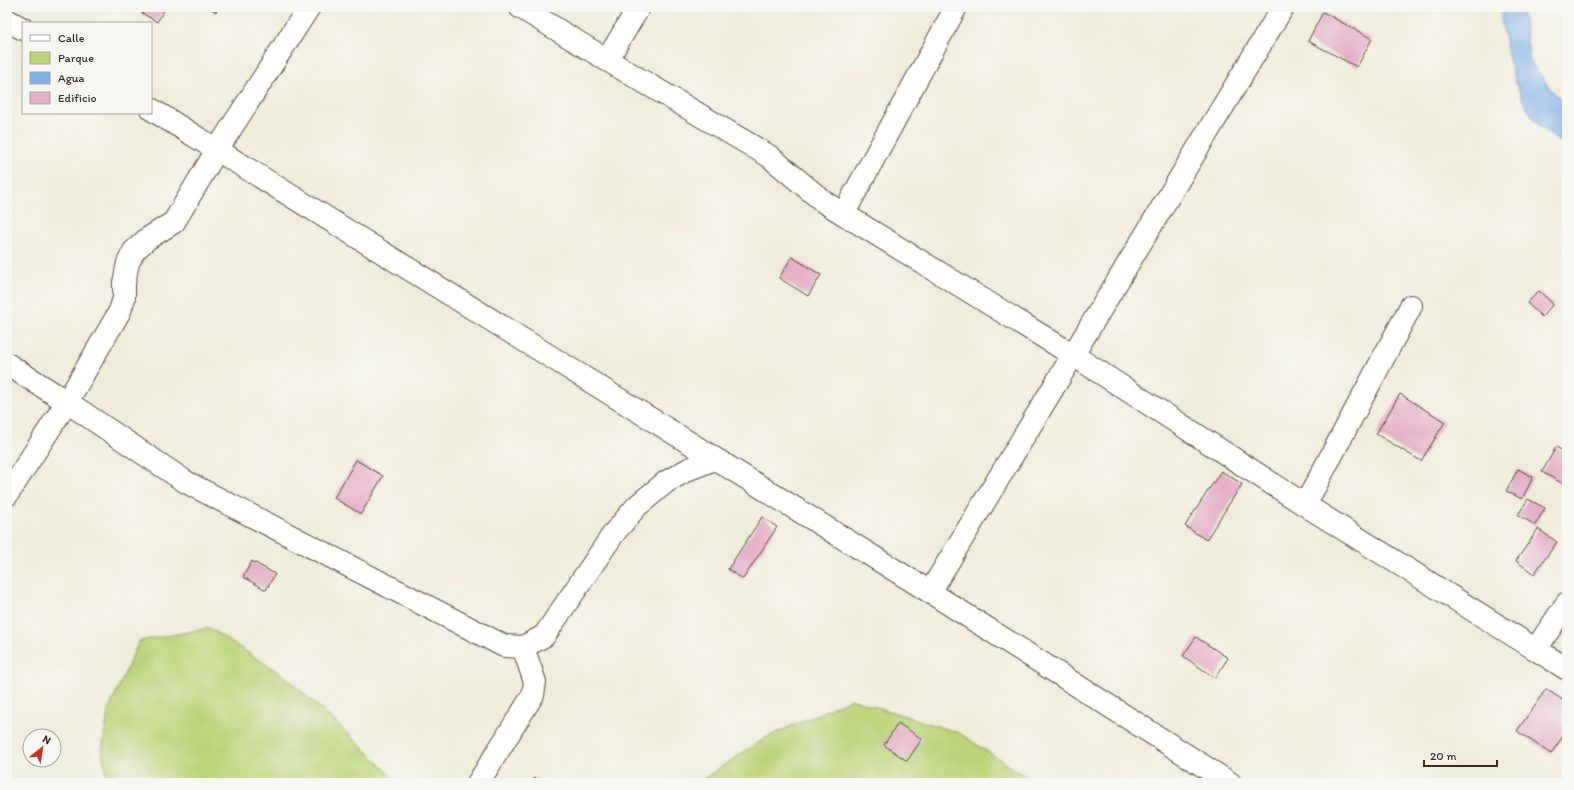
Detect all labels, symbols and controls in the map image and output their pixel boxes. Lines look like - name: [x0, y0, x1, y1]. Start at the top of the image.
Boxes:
- legend: [22, 22, 152, 114]
- text: Calle: [58, 31, 85, 45]
- text: Parque: [58, 51, 94, 65]
- text: Agua: [58, 71, 84, 85]
- text: Edificio: [58, 91, 97, 105]
- north arrow: [22, 728, 62, 768]
- text: N: [40, 732, 53, 747]
- scale bar: [1424, 742, 1497, 768]
- text: 20 m: [1430, 749, 1457, 763]

